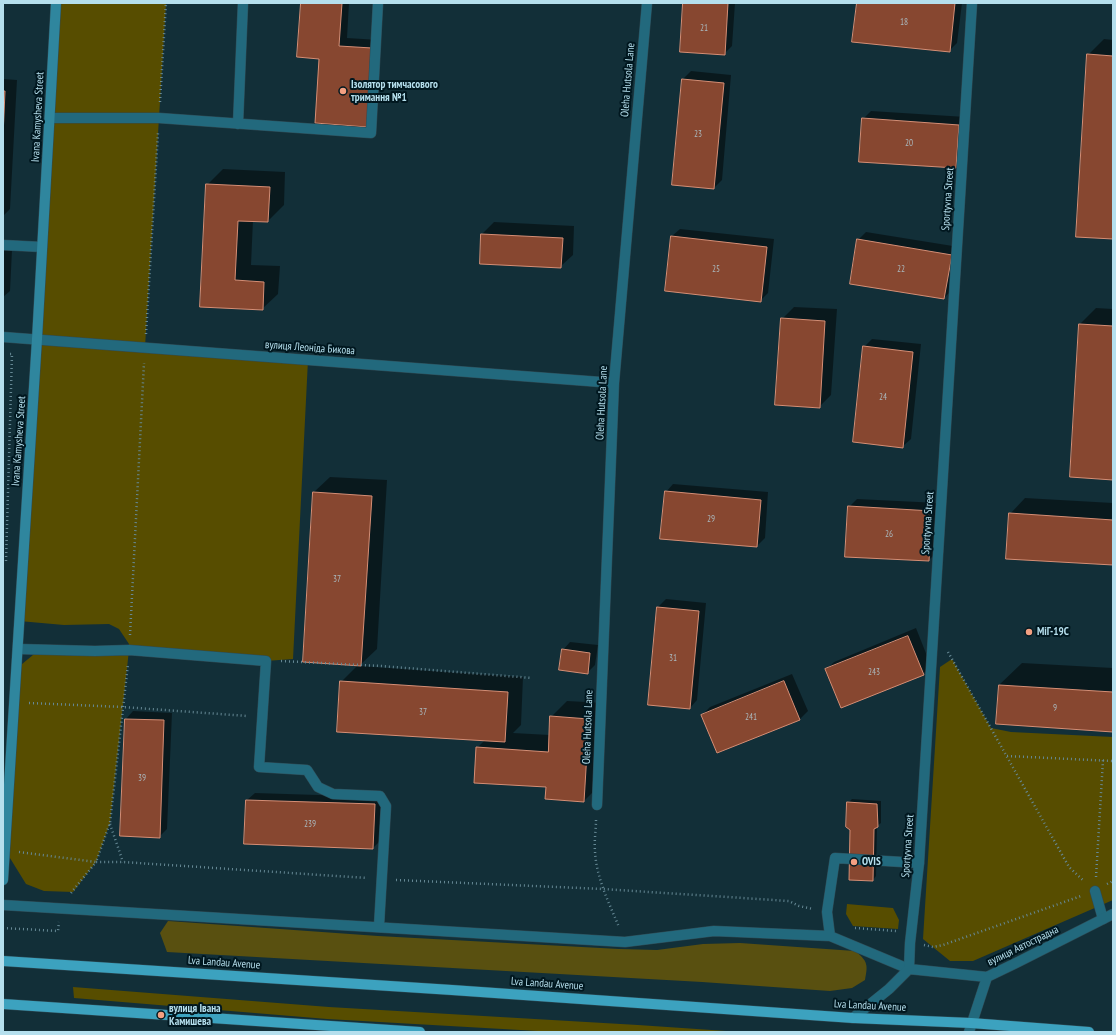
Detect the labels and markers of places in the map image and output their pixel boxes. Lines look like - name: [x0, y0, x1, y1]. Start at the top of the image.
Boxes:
- place label: Ізолятор тимчасового тримання №1: [351, 78, 438, 104]
- marker: Ізолятор тимчасового тримання №1: [338, 86, 348, 96]
- place label: МіГ-19С: [1037, 625, 1069, 639]
- marker: МіГ-19С: [1024, 627, 1034, 637]
- place label: OVIS: [862, 855, 881, 869]
- marker: OVIS: [849, 857, 859, 867]
- place label: вулиця Івана Камишева: [169, 1002, 221, 1028]
- marker: вулиця Івана Камишева: [156, 1010, 166, 1020]

